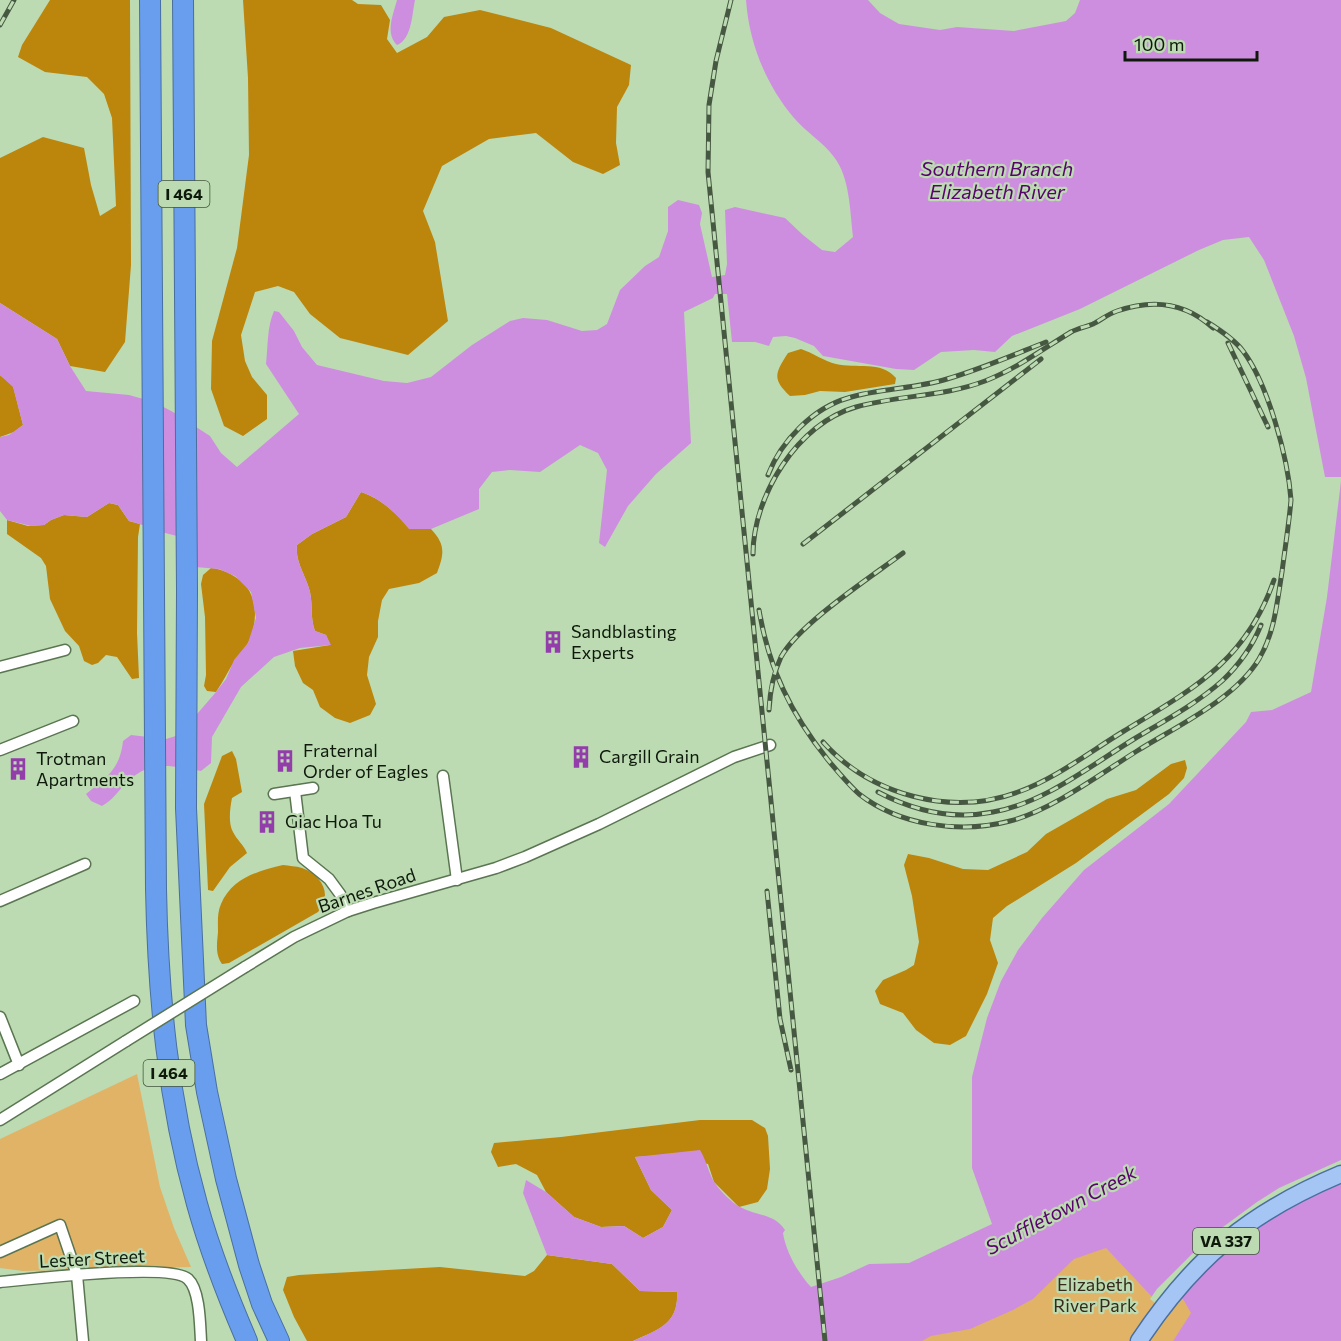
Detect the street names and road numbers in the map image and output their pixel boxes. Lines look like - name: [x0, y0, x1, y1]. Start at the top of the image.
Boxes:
- road number: I 464: [158, 181, 210, 207]
- street label: Barnes Road: [315, 863, 418, 917]
- road number: I 464: [144, 1060, 195, 1086]
- road number: VA 337: [1193, 1228, 1259, 1254]
- street label: Lester Street: [38, 1244, 146, 1272]

